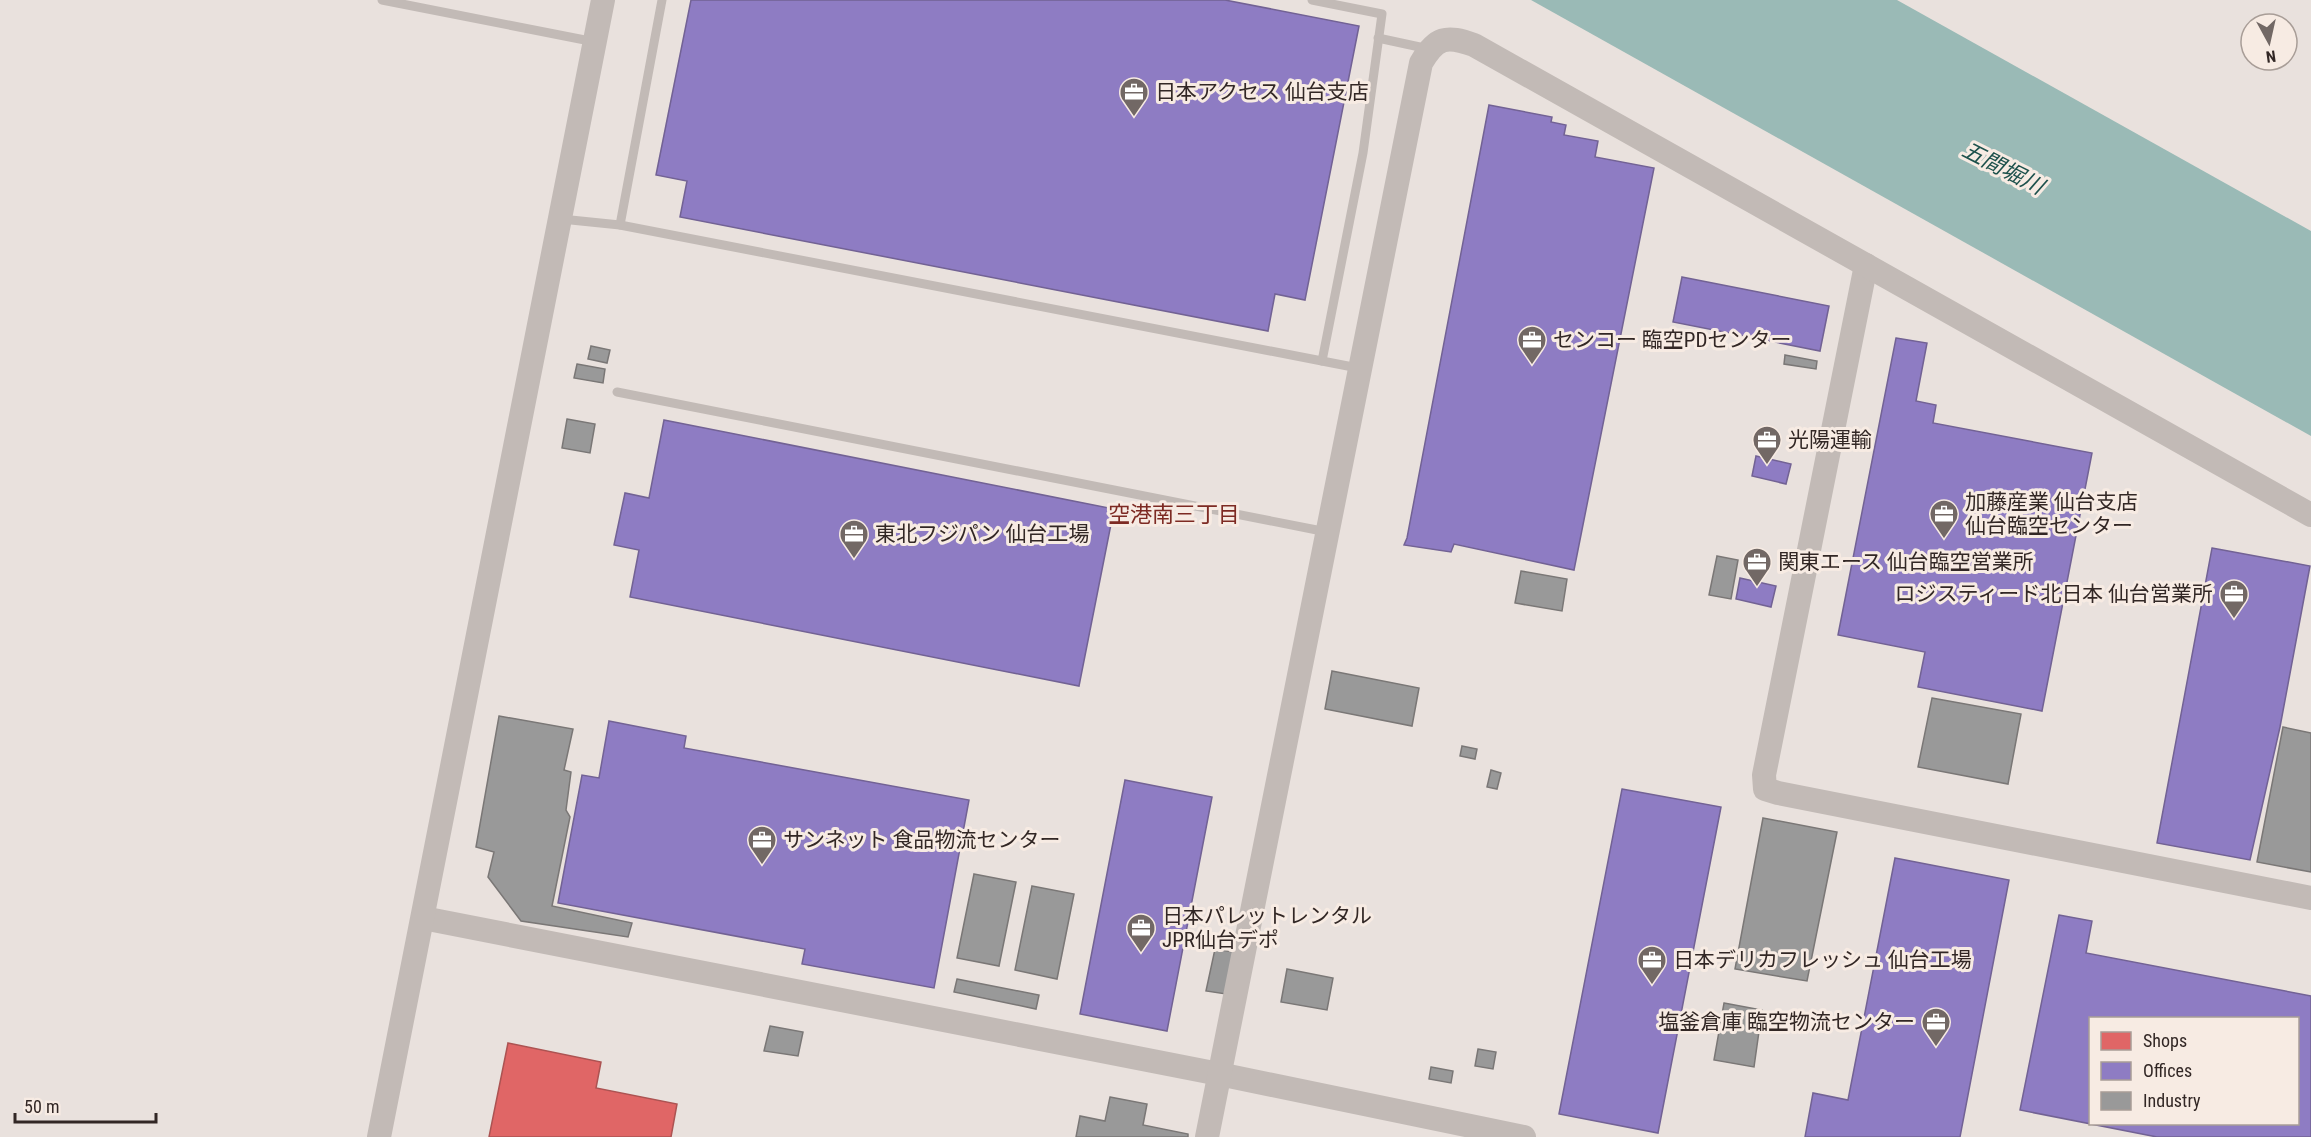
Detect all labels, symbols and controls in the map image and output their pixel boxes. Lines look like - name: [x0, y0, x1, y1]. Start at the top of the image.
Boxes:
- north arrow: [2239, 12, 2299, 72]
- text: N: [2265, 46, 2277, 66]
- office icon: 日本アクセス 仙台支店: [1118, 76, 1150, 118]
- place label: 日本アクセス 仙台支店: [1155, 80, 1369, 104]
- water label: 五間堀川: [1958, 137, 2050, 200]
- office icon: センコー 臨空PDセンター: [1516, 324, 1548, 366]
- place label: センコー 臨空PDセンター: [1553, 328, 1791, 352]
- office icon: 光陽運輸: [1751, 424, 1783, 466]
- place label: 光陽運輸: [1788, 428, 1872, 452]
- place label: 加藤産業 仙台支店 仙台臨空センター: [1965, 490, 2138, 538]
- office icon: 加藤産業 仙台支店 仙台臨空センター: [1928, 498, 1960, 540]
- district label: 空港南三丁目: [1108, 502, 1240, 527]
- office icon: 東北フジパン 仙台工場: [838, 518, 870, 560]
- place label: 東北フジパン 仙台工場: [875, 522, 1090, 546]
- office icon: 関東エース 仙台臨空営業所: [1741, 546, 1773, 588]
- place label: 関東エース 仙台臨空営業所: [1778, 550, 2034, 574]
- office icon: ロジスティード北日本 仙台営業所: [2218, 578, 2250, 620]
- place label: ロジスティード北日本 仙台営業所: [1894, 582, 2213, 606]
- office icon: サンネット 食品物流センター: [746, 824, 778, 866]
- place label: サンネット 食品物流センター: [783, 828, 1060, 852]
- place label: 日本パレットレンタル JPR仙台デポ: [1162, 904, 1372, 952]
- office icon: 日本パレットレンタル JPR仙台デポ: [1125, 912, 1157, 954]
- office icon: 日本デリカフレッシュ 仙台工場: [1636, 944, 1668, 986]
- place label: 日本デリカフレッシュ 仙台工場: [1673, 948, 1972, 972]
- office icon: 塩釜倉庫 臨空物流センター: [1920, 1006, 1952, 1048]
- place label: 塩釜倉庫 臨空物流センター: [1658, 1010, 1915, 1034]
- legend: [2089, 1017, 2299, 1125]
- text: Shops: [2143, 1030, 2187, 1051]
- text: Offices: [2143, 1060, 2192, 1081]
- scale bar: [15, 1086, 156, 1124]
- text: Industry: [2143, 1090, 2201, 1111]
- text: 50 m: [24, 1096, 59, 1117]

